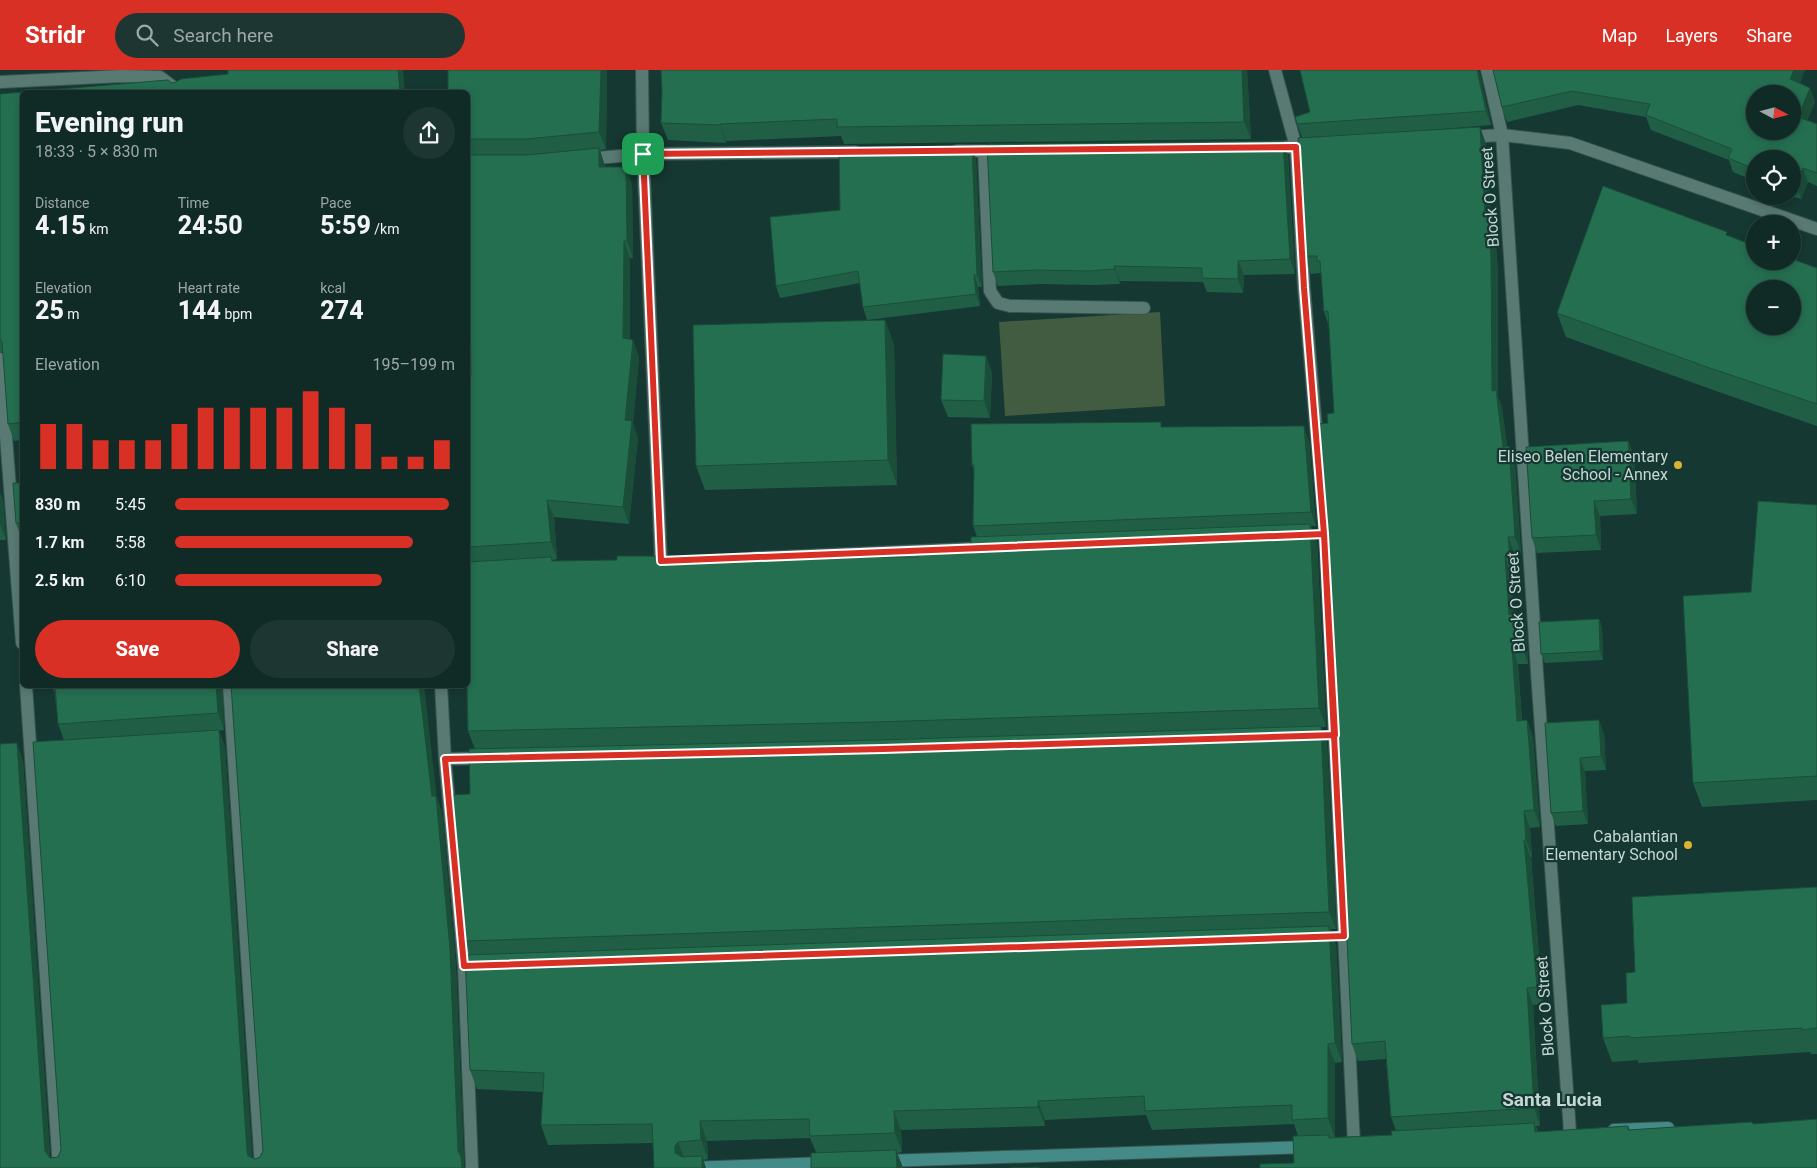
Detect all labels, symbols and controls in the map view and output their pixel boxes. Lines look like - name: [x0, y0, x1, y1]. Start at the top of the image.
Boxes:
- search box: [115, 13, 465, 58]
- text: Stridr: [25, 21, 85, 49]
- icon: search: [133, 21, 161, 49]
- text: Search here: [173, 24, 273, 47]
- text: Map: [1602, 25, 1637, 46]
- text: Layers: [1665, 25, 1718, 46]
- text: Share: [1746, 25, 1792, 46]
- north arrow: [1746, 85, 1801, 140]
- map controls: [1746, 85, 1801, 335]
- text: Evening run: [35, 106, 184, 139]
- button: share: [403, 107, 455, 159]
- pin: [622, 133, 664, 175]
- icon: arrive: [629, 140, 657, 168]
- text: 18:33 · 5 × 830 m: [35, 142, 157, 161]
- street label: Block O Street: [1477, 146, 1503, 248]
- button: locate: [1746, 150, 1801, 205]
- text: Distance: [35, 195, 90, 211]
- text: Time: [178, 195, 209, 211]
- text: Pace: [320, 195, 351, 211]
- text: 4.15: [35, 211, 86, 240]
- text: 24:50: [178, 211, 243, 240]
- text: 5:59: [320, 211, 371, 240]
- button: +: [1746, 215, 1801, 270]
- text: km: [86, 221, 109, 237]
- text: /km: [371, 221, 399, 237]
- text: Elevation: [35, 280, 92, 296]
- text: Heart rate: [178, 280, 240, 296]
- text: kcal: [320, 280, 346, 296]
- button: −: [1746, 280, 1801, 335]
- text: 25: [35, 296, 64, 325]
- text: 144: [178, 296, 221, 325]
- text: 274: [320, 296, 364, 325]
- text: m: [64, 306, 80, 322]
- text: bpm: [221, 306, 252, 322]
- text: Elevation: [35, 355, 100, 374]
- text: 195–199 m: [373, 355, 455, 374]
- place label: Eliseo Belen Elementary School - Annex: [1498, 447, 1668, 484]
- marker: Eliseo Belen Elementary School - Annex: [1672, 459, 1684, 471]
- text: 830 m: [35, 495, 80, 514]
- text: 5:45: [115, 495, 146, 514]
- text: 1.7 km: [35, 533, 84, 552]
- text: 5:58: [115, 533, 146, 552]
- street label: Block O Street: [1503, 551, 1529, 653]
- text: 2.5 km: [35, 571, 84, 590]
- text: 6:10: [115, 571, 146, 590]
- button: Save: [35, 620, 240, 678]
- button: Share: [250, 620, 455, 678]
- place label: Cabalantian Elementary School: [1545, 827, 1678, 864]
- marker: Cabalantian Elementary School: [1682, 839, 1694, 851]
- street label: Block O Street: [1532, 955, 1558, 1057]
- district label: Santa Lucia: [1502, 1088, 1602, 1111]

